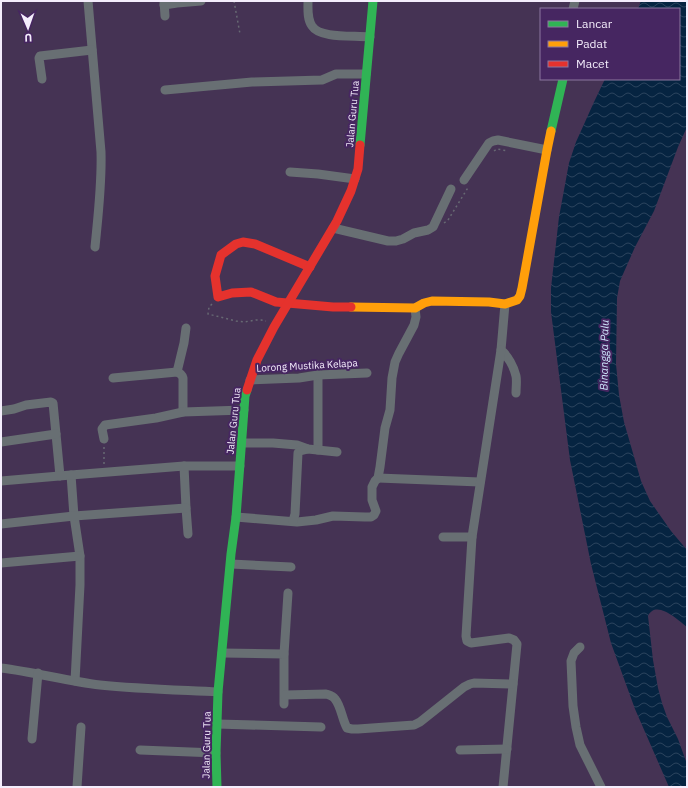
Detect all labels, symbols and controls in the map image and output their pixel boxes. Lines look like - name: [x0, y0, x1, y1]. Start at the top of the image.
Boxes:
- north arrow: [8, 8, 48, 48]
- legend: [540, 8, 680, 80]
- text: Lancar: [576, 16, 613, 31]
- text: U: [24, 31, 32, 45]
- text: Padat: [576, 36, 607, 51]
- text: Macet: [576, 56, 609, 71]
- street label: Jalan Guru Tua: [343, 79, 362, 148]
- water label: Binangga Palu: [596, 320, 612, 390]
- street label: Lorong Mustika Kelapa: [256, 356, 359, 375]
- street label: Jalan Guru Tua: [224, 386, 244, 455]
- street label: Jalan Guru Tua: [199, 711, 214, 779]

